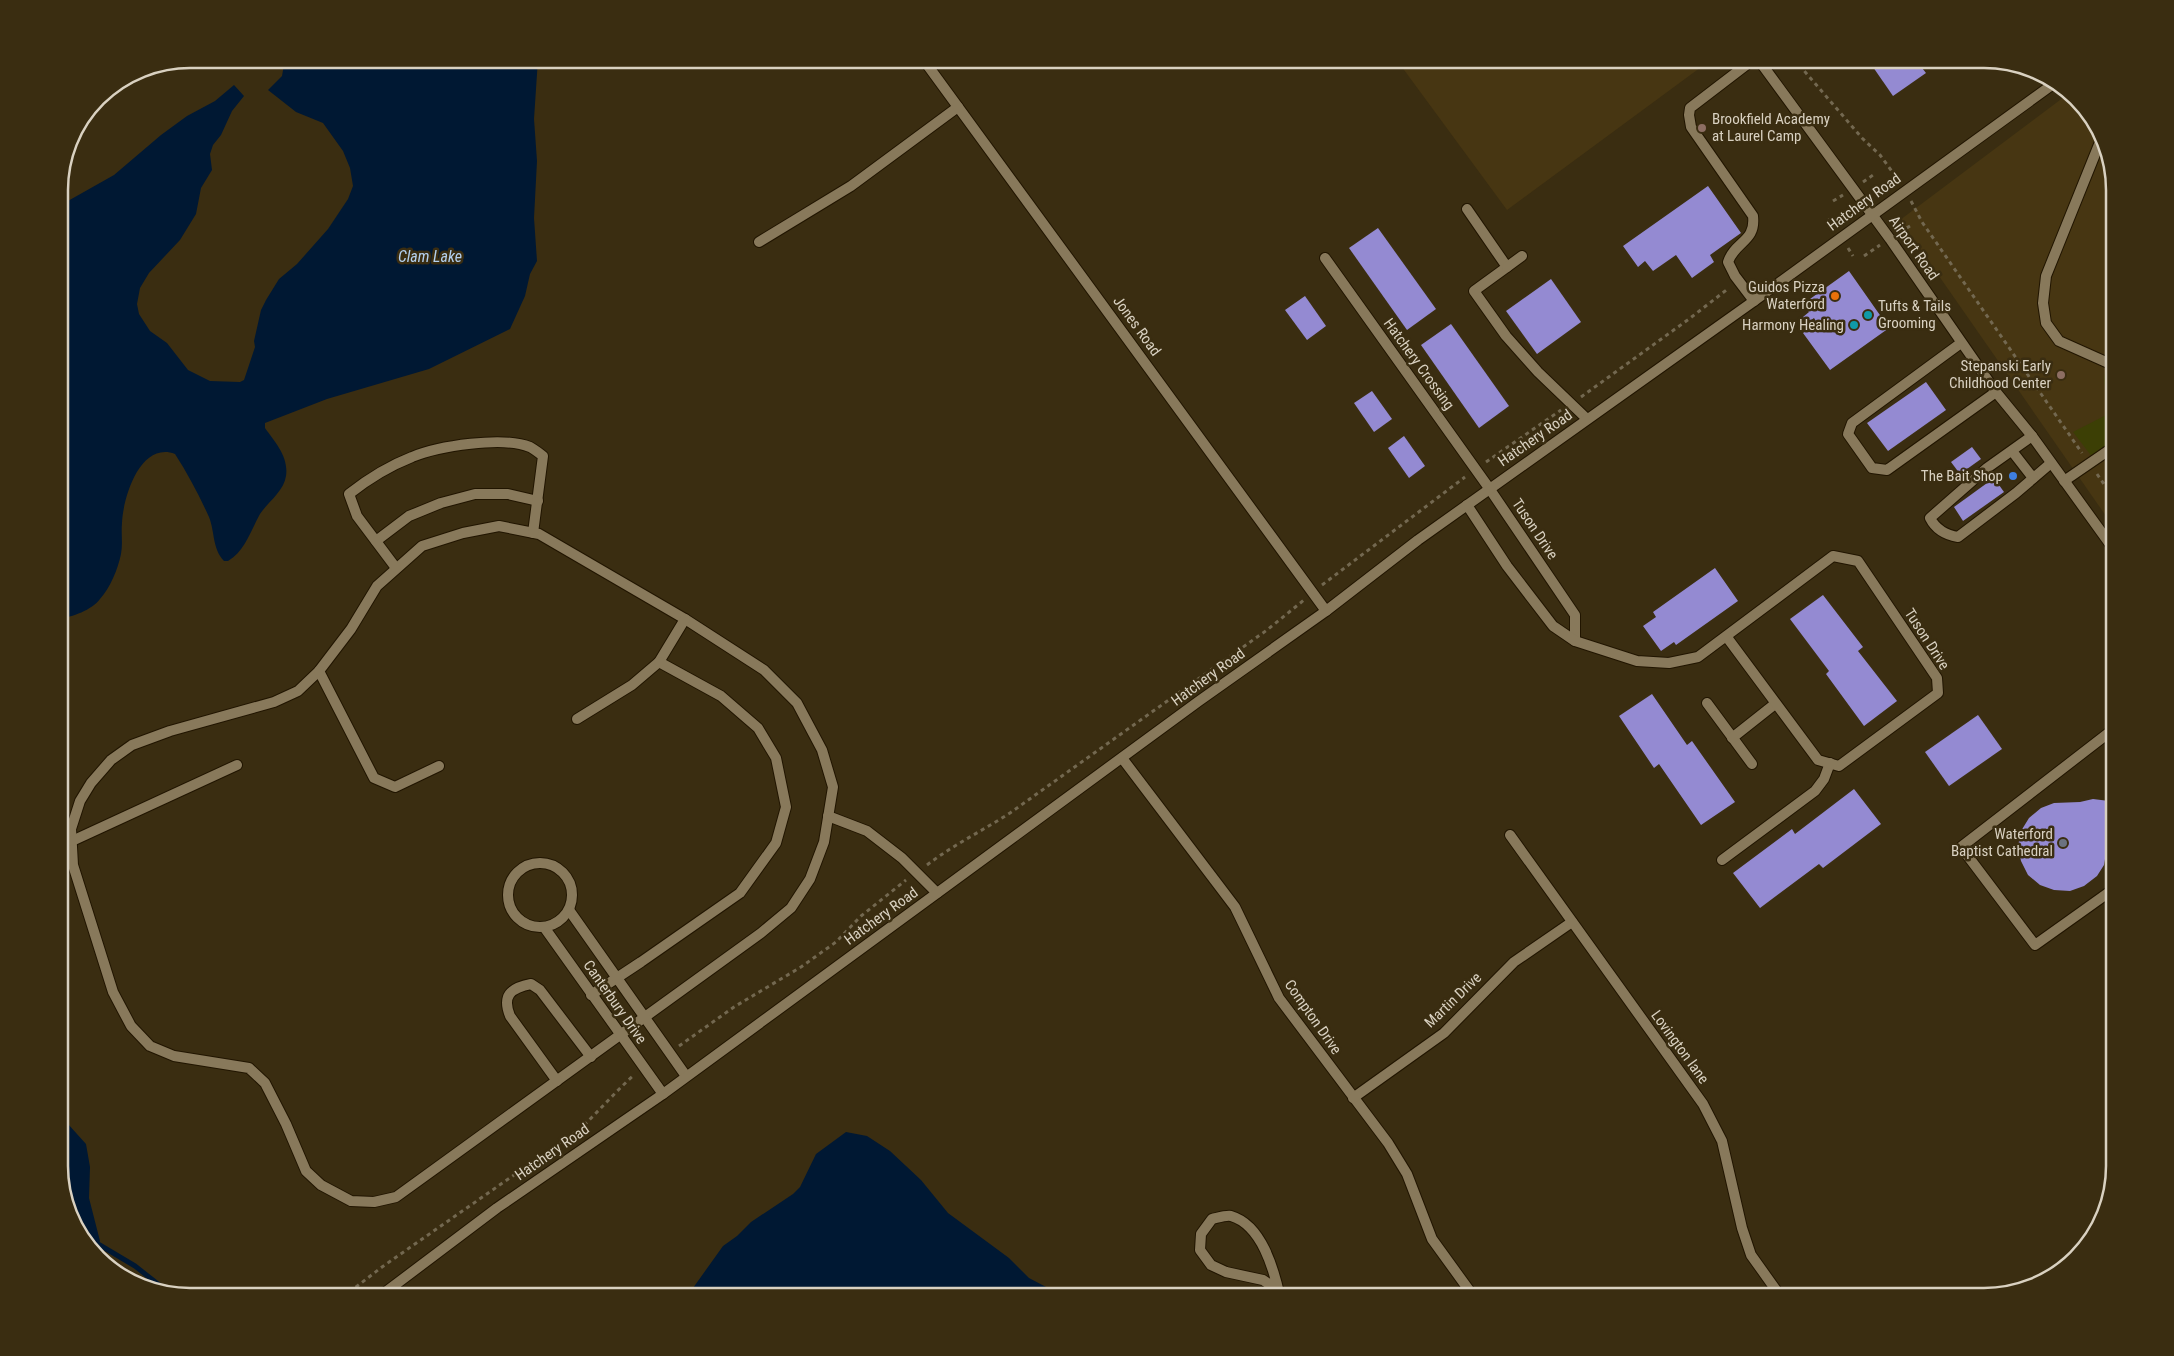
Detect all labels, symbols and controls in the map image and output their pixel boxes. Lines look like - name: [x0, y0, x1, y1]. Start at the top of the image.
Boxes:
- place label: Brookfield Academy at Laurel Camp: [1712, 110, 1830, 145]
- marker: Brookfield Academy at Laurel Camp: [1696, 122, 1708, 134]
- street label: Hatchery Road: [1824, 169, 1904, 235]
- street label: Airport Road: [1885, 212, 1943, 284]
- water label: Clam Lake: [398, 247, 462, 266]
- place label: Guidos Pizza Waterford: [1748, 278, 1825, 313]
- marker: Guidos Pizza Waterford: [1829, 290, 1841, 302]
- street label: Jones Road: [1109, 293, 1165, 359]
- place label: Tufts & Tails Grooming: [1878, 297, 1951, 332]
- marker: Tufts & Tails Grooming: [1862, 309, 1874, 321]
- street label: Hatchery Crossing: [1380, 315, 1458, 413]
- place label: Harmony Healing: [1742, 316, 1844, 334]
- marker: Harmony Healing: [1848, 319, 1860, 331]
- place label: Stepanski Early Childhood Center: [1949, 357, 2051, 392]
- marker: Stepanski Early Childhood Center: [2055, 369, 2067, 381]
- street label: Hatchery Road: [1494, 406, 1576, 470]
- place label: The Bait Shop: [1921, 467, 2003, 485]
- marker: The Bait Shop: [2007, 470, 2019, 482]
- street label: Tuson Drive: [1508, 495, 1562, 563]
- street label: Tuson Drive: [1901, 605, 1953, 673]
- street label: Hatchery Road: [1168, 644, 1248, 710]
- place label: Waterford Baptist Cathedral: [1951, 825, 2053, 860]
- marker: Waterford Baptist Cathedral: [2057, 837, 2069, 849]
- street label: Hatchery Road: [841, 883, 921, 949]
- street label: Canterbury Drive: [580, 957, 650, 1047]
- street label: Martin Drive: [1421, 969, 1485, 1031]
- street label: Compton Drive: [1281, 976, 1345, 1058]
- street label: Lovington lane: [1647, 1007, 1713, 1087]
- street label: Hatchery Road: [511, 1120, 593, 1184]

